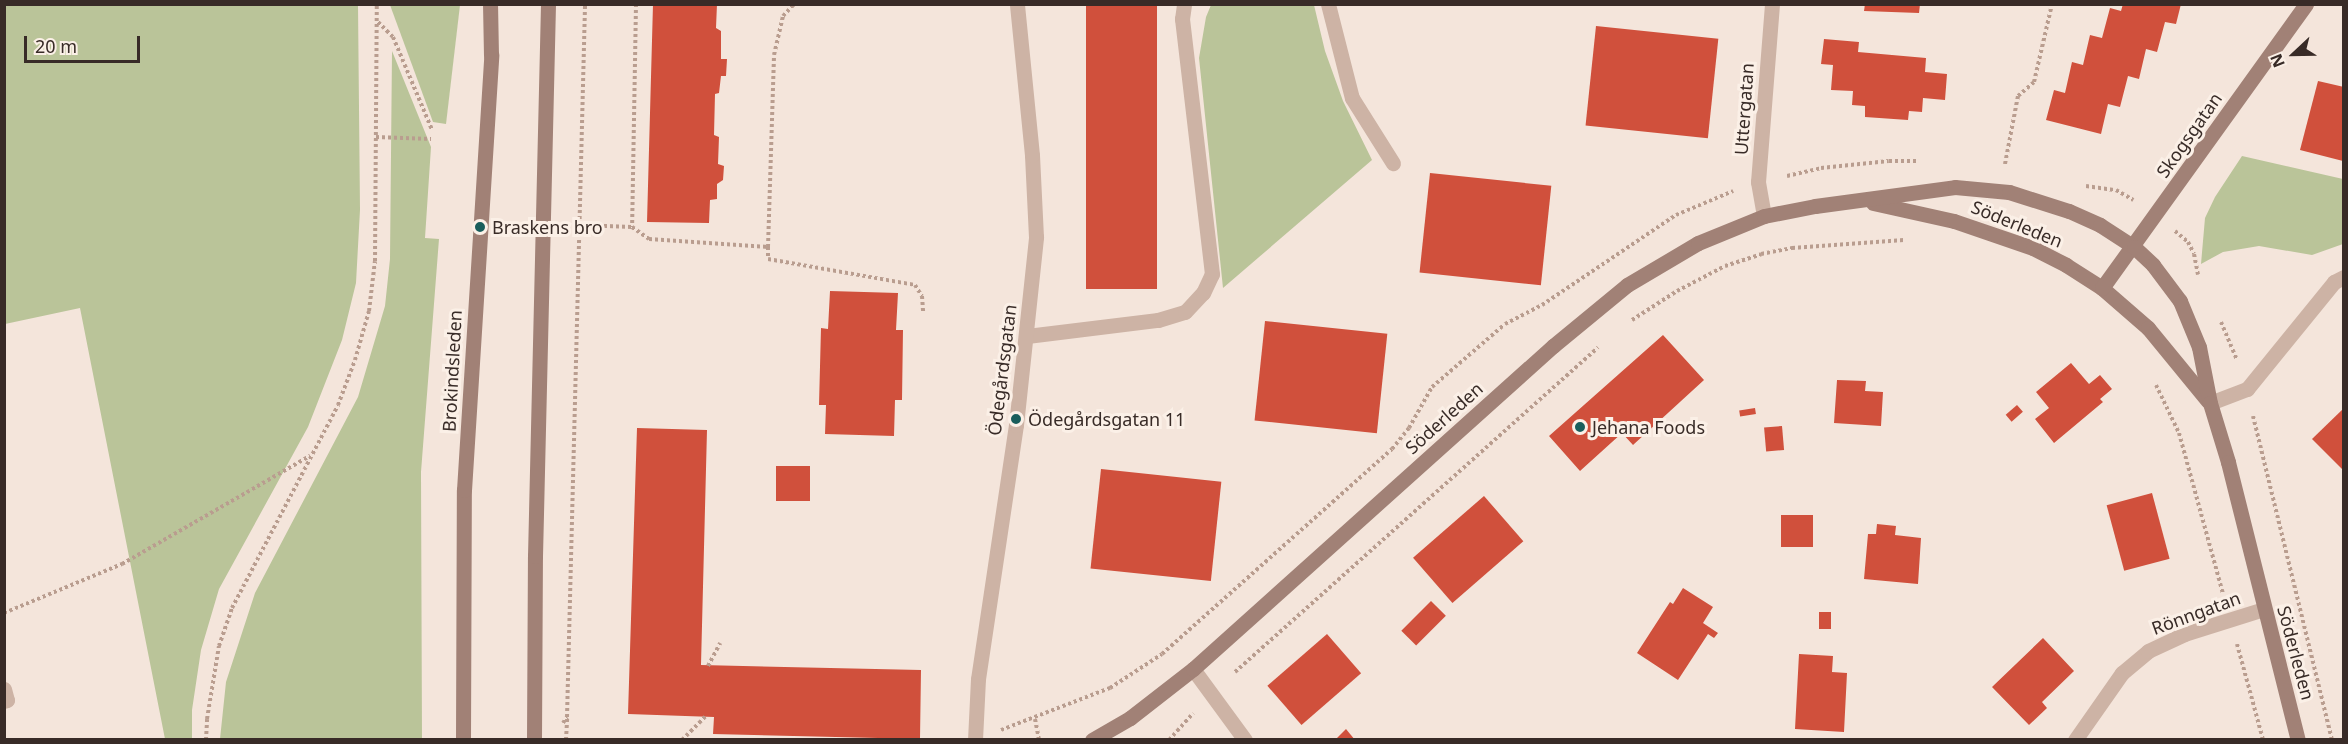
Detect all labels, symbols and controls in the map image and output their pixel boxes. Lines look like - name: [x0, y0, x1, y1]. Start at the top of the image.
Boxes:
- scale bar: [27, 24, 142, 62]
- north arrow: [2264, 24, 2324, 84]
- text: 20 m: [35, 34, 77, 58]
- text: N: [2265, 51, 2290, 71]
- street label: Uttergatan: [1730, 62, 1758, 156]
- street label: Skogsgatan: [2152, 88, 2226, 182]
- street label: Söderleden: [1968, 196, 2066, 252]
- place label: Braskens bro: [492, 216, 603, 238]
- marker: Braskens bro: [473, 220, 487, 234]
- street label: Ödegårdsgatan: [983, 303, 1021, 437]
- street label: Brokindsleden: [438, 310, 466, 432]
- street label: Söderleden: [1401, 378, 1487, 458]
- place label: Ödegårdsgatan 11: [1028, 408, 1185, 430]
- marker: Ödegårdsgatan 11: [1009, 412, 1023, 426]
- place label: Jehana Foods: [1592, 416, 1705, 438]
- marker: Jehana Foods: [1573, 420, 1587, 434]
- street label: Rönngatan: [2149, 587, 2243, 639]
- street label: Söderleden: [2273, 604, 2319, 702]

